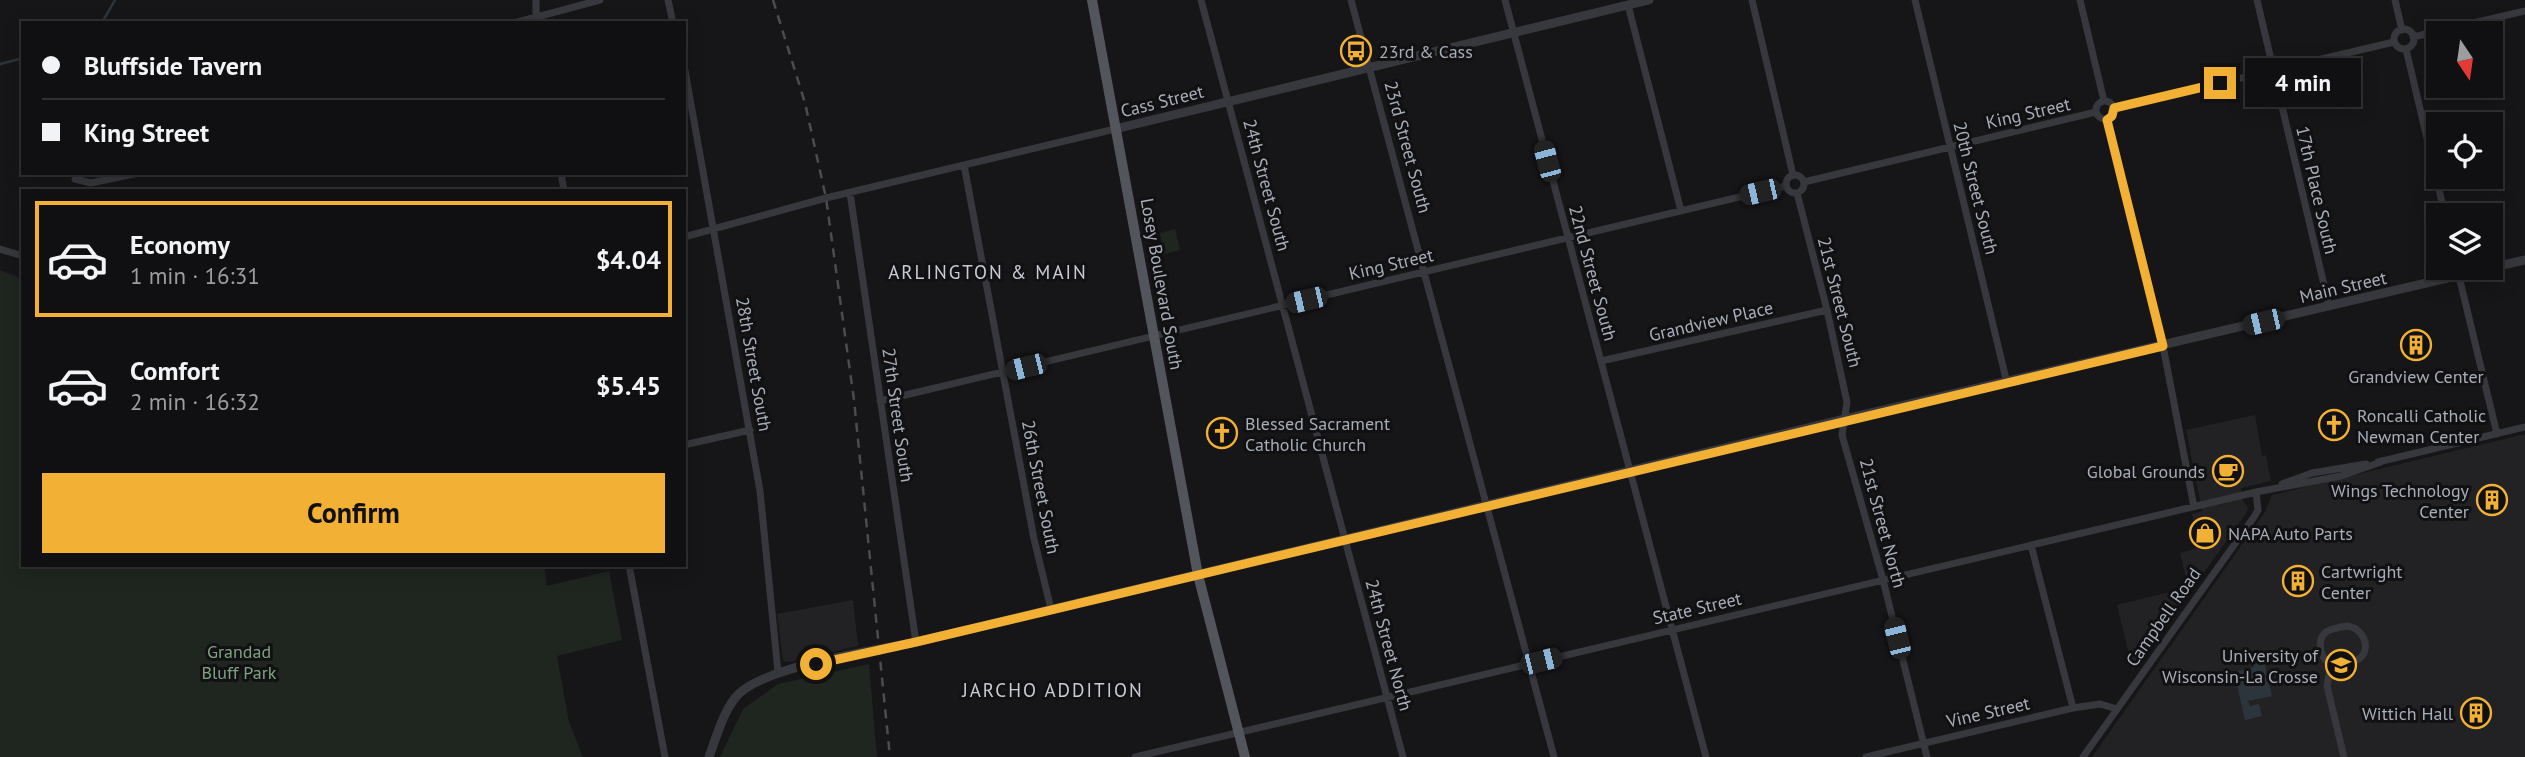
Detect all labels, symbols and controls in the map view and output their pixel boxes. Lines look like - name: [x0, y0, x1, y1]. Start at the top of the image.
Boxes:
- north arrow: [2426, 21, 2502, 98]
- map controls: [2426, 21, 2503, 280]
- bus stop icon: 23rd & Cass: [1339, 34, 1373, 68]
- place label: 23rd & Cass: [1379, 40, 1473, 63]
- text: Bluffside Tavern: [84, 49, 262, 82]
- callout: 4 min: [2244, 58, 2360, 108]
- route end: [2204, 67, 2236, 99]
- text: 4 min: [2275, 68, 2331, 97]
- street label: 23rd Street South: [1379, 78, 1437, 216]
- street label: Cass Street: [1118, 80, 1206, 122]
- street label: King Street: [1983, 92, 2073, 134]
- button: locate: [2426, 112, 2503, 189]
- text: King Street: [84, 116, 209, 149]
- street label: 24th Street South: [1238, 116, 1296, 254]
- street label: 20th Street South: [1948, 119, 2004, 257]
- street label: 17th Place South: [2291, 124, 2343, 256]
- car: [1532, 138, 1563, 184]
- car: [1738, 177, 1783, 207]
- street label: Losey Boulevard South: [1136, 196, 1188, 372]
- street label: 22nd Street South: [1564, 203, 1622, 343]
- button: layers: [2426, 203, 2503, 280]
- icon: car: [46, 228, 109, 291]
- text: Economy: [130, 228, 230, 261]
- street label: 21st Street South: [1813, 234, 1867, 370]
- text: $4.04: [596, 243, 661, 276]
- street label: King Street: [1346, 243, 1436, 285]
- district label: ARLINGTON & MAIN: [888, 260, 1088, 284]
- text: 1 min · 16:31: [130, 261, 260, 290]
- street label: Main Street: [2297, 266, 2389, 308]
- car: [1284, 285, 1329, 315]
- street label: 28th Street South: [731, 295, 777, 433]
- street label: Grandview Place: [1647, 296, 1775, 346]
- car: [2241, 307, 2286, 337]
- building icon: Grandview Center: [2399, 328, 2433, 362]
- street label: 27th Street South: [877, 346, 919, 484]
- car: [1004, 352, 1049, 382]
- icon: car: [46, 354, 109, 417]
- text: Comfort: [130, 354, 220, 387]
- place label: Grandview Center: [2348, 365, 2484, 388]
- text: $5.45: [596, 369, 661, 402]
- text: 2 min · 16:32: [130, 387, 260, 416]
- place label: Roncalli Catholic Newman Center: [2357, 404, 2486, 448]
- church icon: Roncalli Catholic Newman Center: [2317, 408, 2351, 442]
- place label: Blessed Sacrament Catholic Church: [1245, 412, 1390, 456]
- church icon: Blessed Sacrament Catholic Church: [1205, 416, 1239, 450]
- street label: 26th Street South: [1017, 418, 1065, 556]
- cafe icon: Global Grounds: [2211, 454, 2245, 488]
- street label: 21st Street North: [1855, 456, 1911, 590]
- place label: Global Grounds: [2087, 460, 2205, 483]
- button: Confirm: [42, 473, 665, 553]
- place label: Wings Technology Center: [2331, 479, 2470, 523]
- building icon: Wings Technology Center: [2475, 483, 2509, 517]
- shop icon: NAPA Auto Parts: [2188, 516, 2222, 550]
- place label: NAPA Auto Parts: [2228, 522, 2353, 545]
- place label: Cartwright Center: [2321, 560, 2402, 604]
- street label: Campbell Road: [2120, 563, 2206, 671]
- building icon: Cartwright Center: [2281, 564, 2315, 598]
- street label: 24th Street North: [1360, 577, 1418, 713]
- street label: State Street: [1650, 587, 1744, 629]
- car: [1882, 615, 1913, 661]
- park label: Grandad Bluff Park: [202, 640, 277, 684]
- place label: University of Wisconsin-La Crosse: [2162, 644, 2319, 688]
- car: [1519, 646, 1564, 676]
- route start: [800, 648, 832, 680]
- school or university icon: University of Wisconsin-La Crosse: [2324, 648, 2358, 682]
- district label: JARCHO ADDITION: [961, 678, 1144, 702]
- street label: Vine Street: [1943, 691, 2032, 733]
- building icon: Wittich Hall: [2459, 696, 2493, 730]
- place label: Wittich Hall: [2362, 702, 2454, 725]

